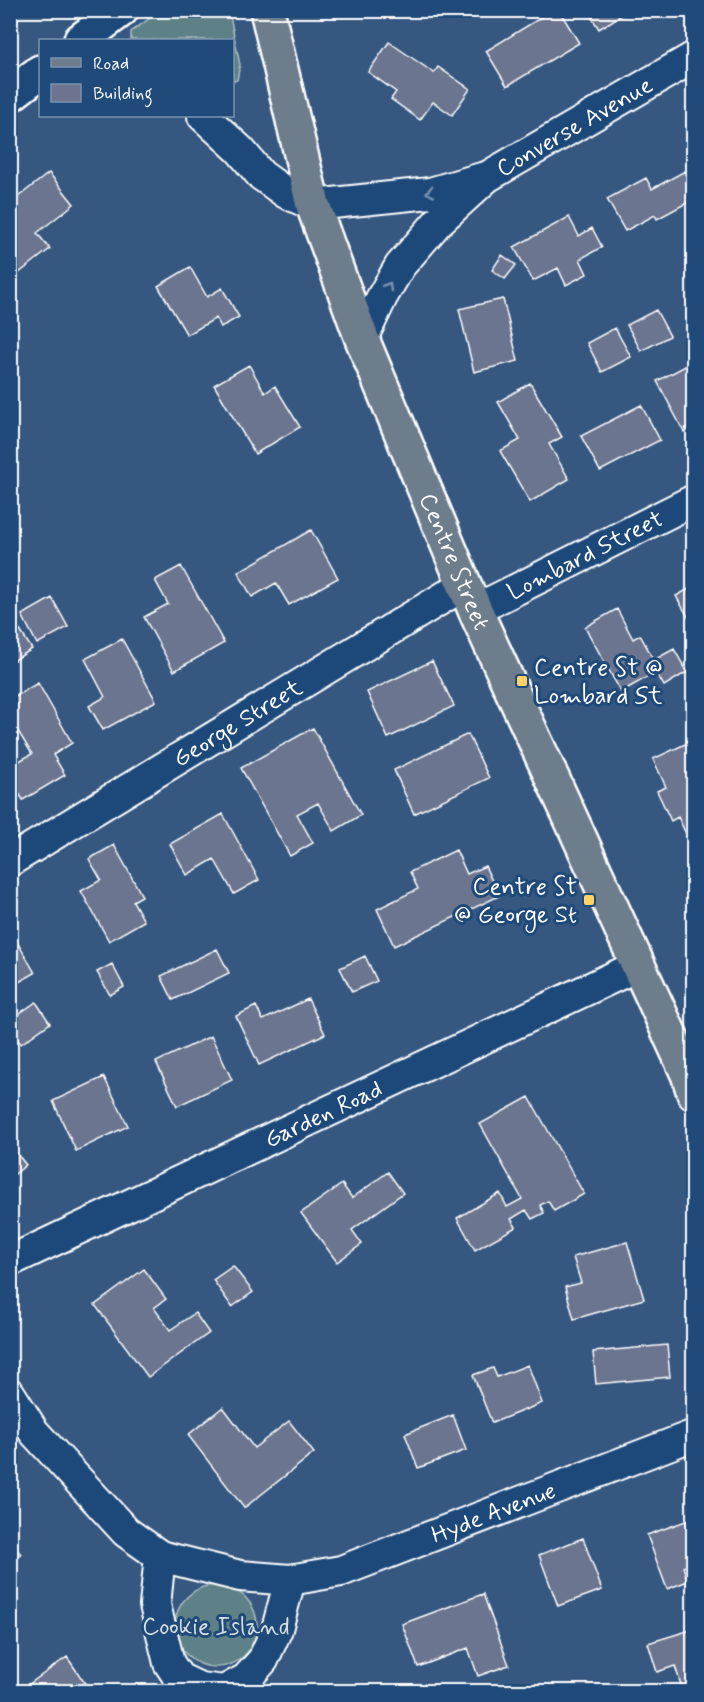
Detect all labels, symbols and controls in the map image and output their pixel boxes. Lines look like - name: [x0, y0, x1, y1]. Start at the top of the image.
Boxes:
- legend: [39, 39, 234, 117]
- text: Road: [93, 52, 129, 76]
- street label: Converse Avenue: [491, 70, 659, 185]
- text: Building: [93, 82, 153, 108]
- one-way arrow: [426, 185, 436, 198]
- one-way arrow: [381, 282, 393, 292]
- street label: Centre Street: [411, 489, 496, 635]
- street label: Lombard Street: [502, 504, 669, 608]
- place label: Centre St @ Lombard St: [534, 653, 663, 712]
- street label: George Street: [168, 673, 308, 775]
- marker: Centre St @ Lombard St: [515, 674, 529, 688]
- place label: Centre St @ George St: [454, 872, 577, 933]
- marker: Centre St @ George St: [582, 893, 596, 907]
- street label: Garden Road: [260, 1074, 388, 1156]
- street label: Hyde Avenue: [427, 1476, 560, 1552]
- park label: Cookie Island: [142, 1612, 290, 1643]

